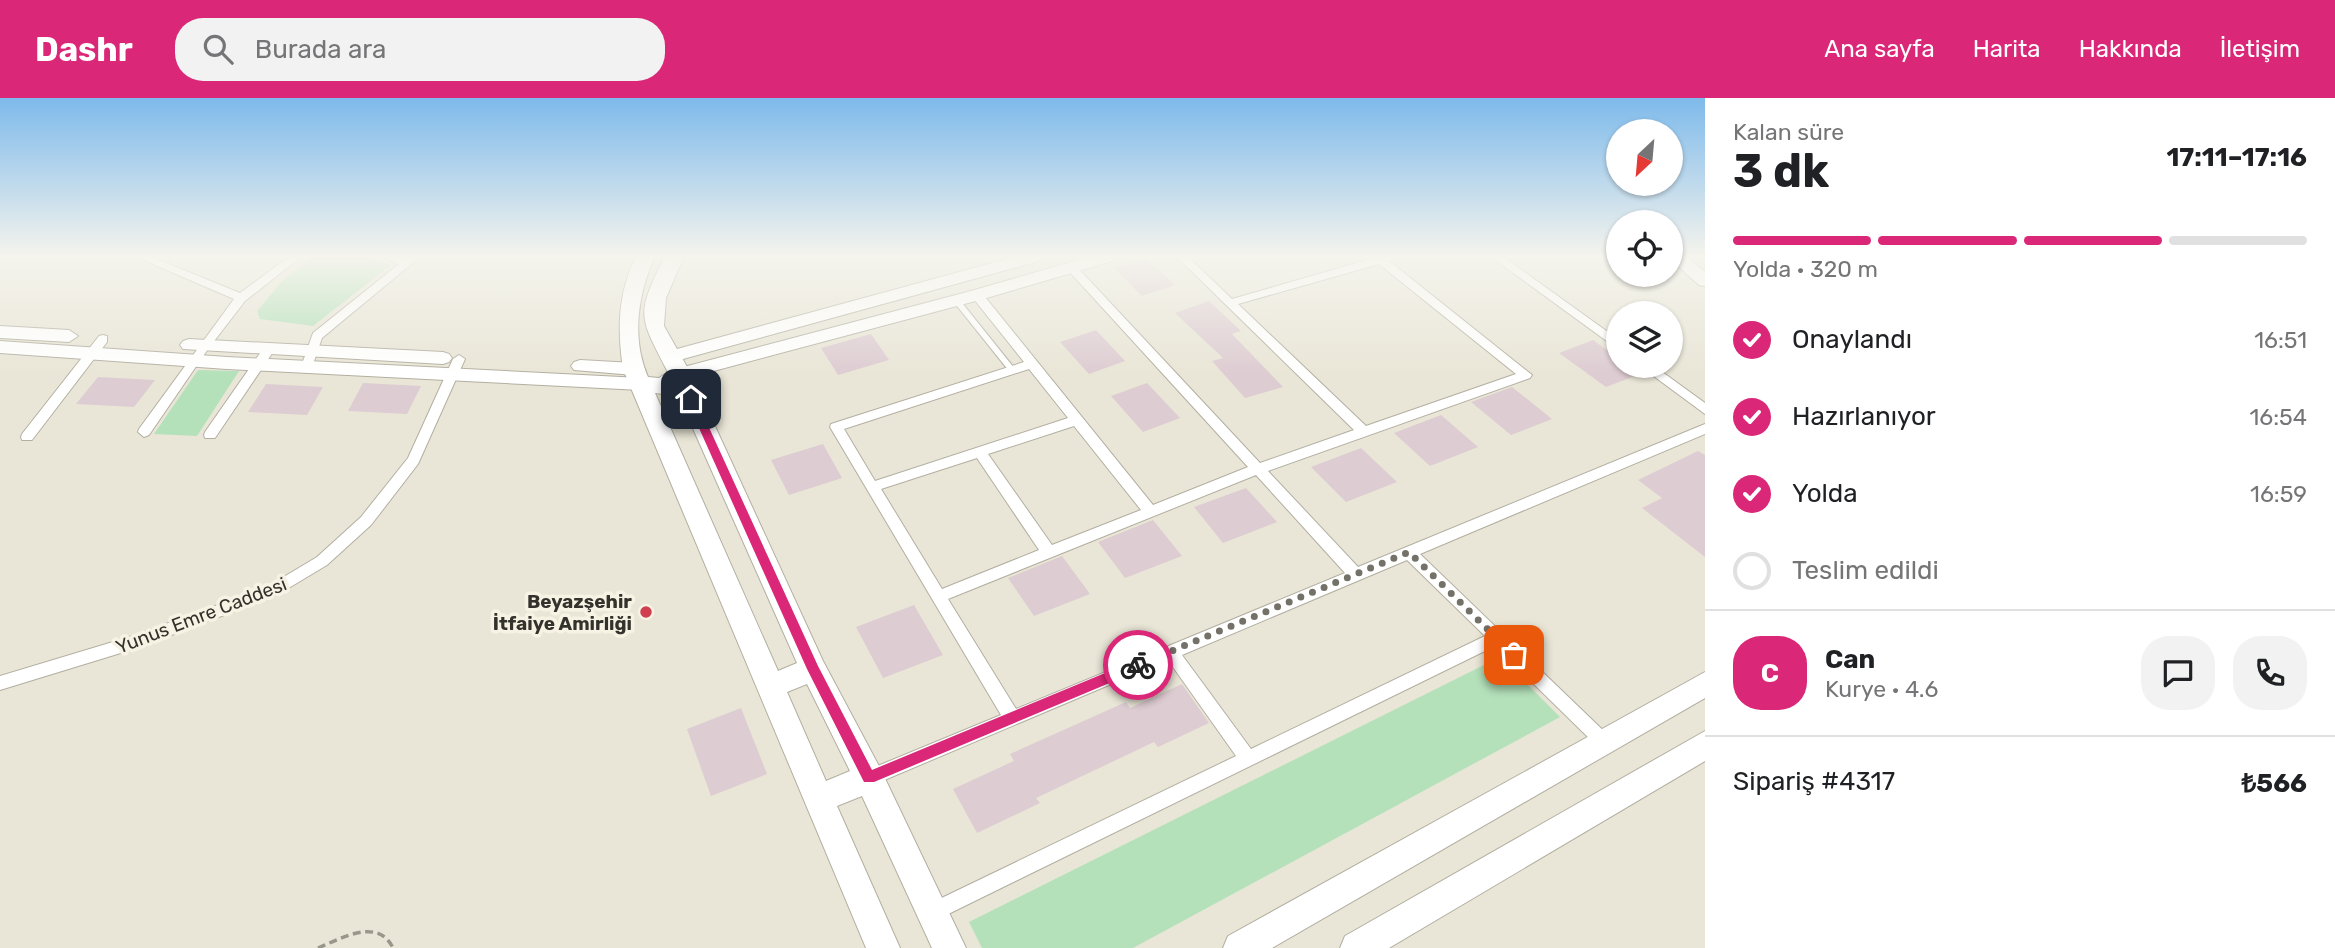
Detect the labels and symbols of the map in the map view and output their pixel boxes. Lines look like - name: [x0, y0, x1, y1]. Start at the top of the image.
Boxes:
- north arrow: [1606, 119, 1684, 196]
- pin: [661, 369, 721, 429]
- street label: Yunus Emre Caddesi: [112, 572, 290, 659]
- place label: Beyazşehir İtfaiye Amirliği: [493, 590, 632, 635]
- marker: Beyazşehir İtfaiye Amirliği: [638, 604, 654, 620]
- pin: [1484, 625, 1544, 685]
- courier: [1103, 630, 1173, 700]

